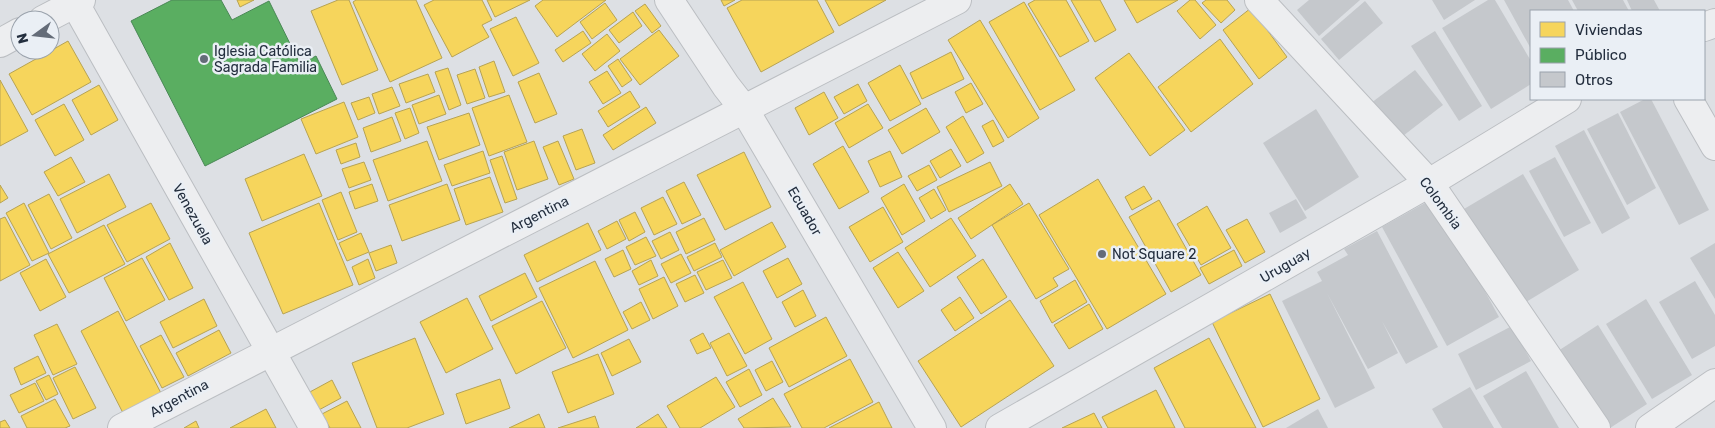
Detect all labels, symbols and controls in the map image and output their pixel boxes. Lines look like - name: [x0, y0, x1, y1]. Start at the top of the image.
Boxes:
- north arrow: [10, 10, 60, 60]
- legend: [1530, 10, 1705, 100]
- text: Viviendas: [1575, 21, 1643, 39]
- text: N: [13, 31, 32, 45]
- place label: Iglesia Católica Sagrada Familia: [214, 43, 317, 76]
- text: Público: [1575, 46, 1627, 64]
- marker: Iglesia Católica Sagrada Familia: [198, 53, 210, 65]
- text: Otros: [1575, 71, 1613, 89]
- street label: Colombia: [1416, 174, 1465, 233]
- street label: Venezuela: [169, 181, 216, 248]
- street label: Ecuador: [784, 184, 826, 239]
- street label: Argentina: [507, 192, 572, 237]
- street label: Uruguay: [1257, 244, 1314, 287]
- place label: Not Square 2: [1112, 246, 1196, 263]
- marker: Not Square 2: [1096, 248, 1108, 260]
- street label: Argentina: [147, 376, 212, 421]

